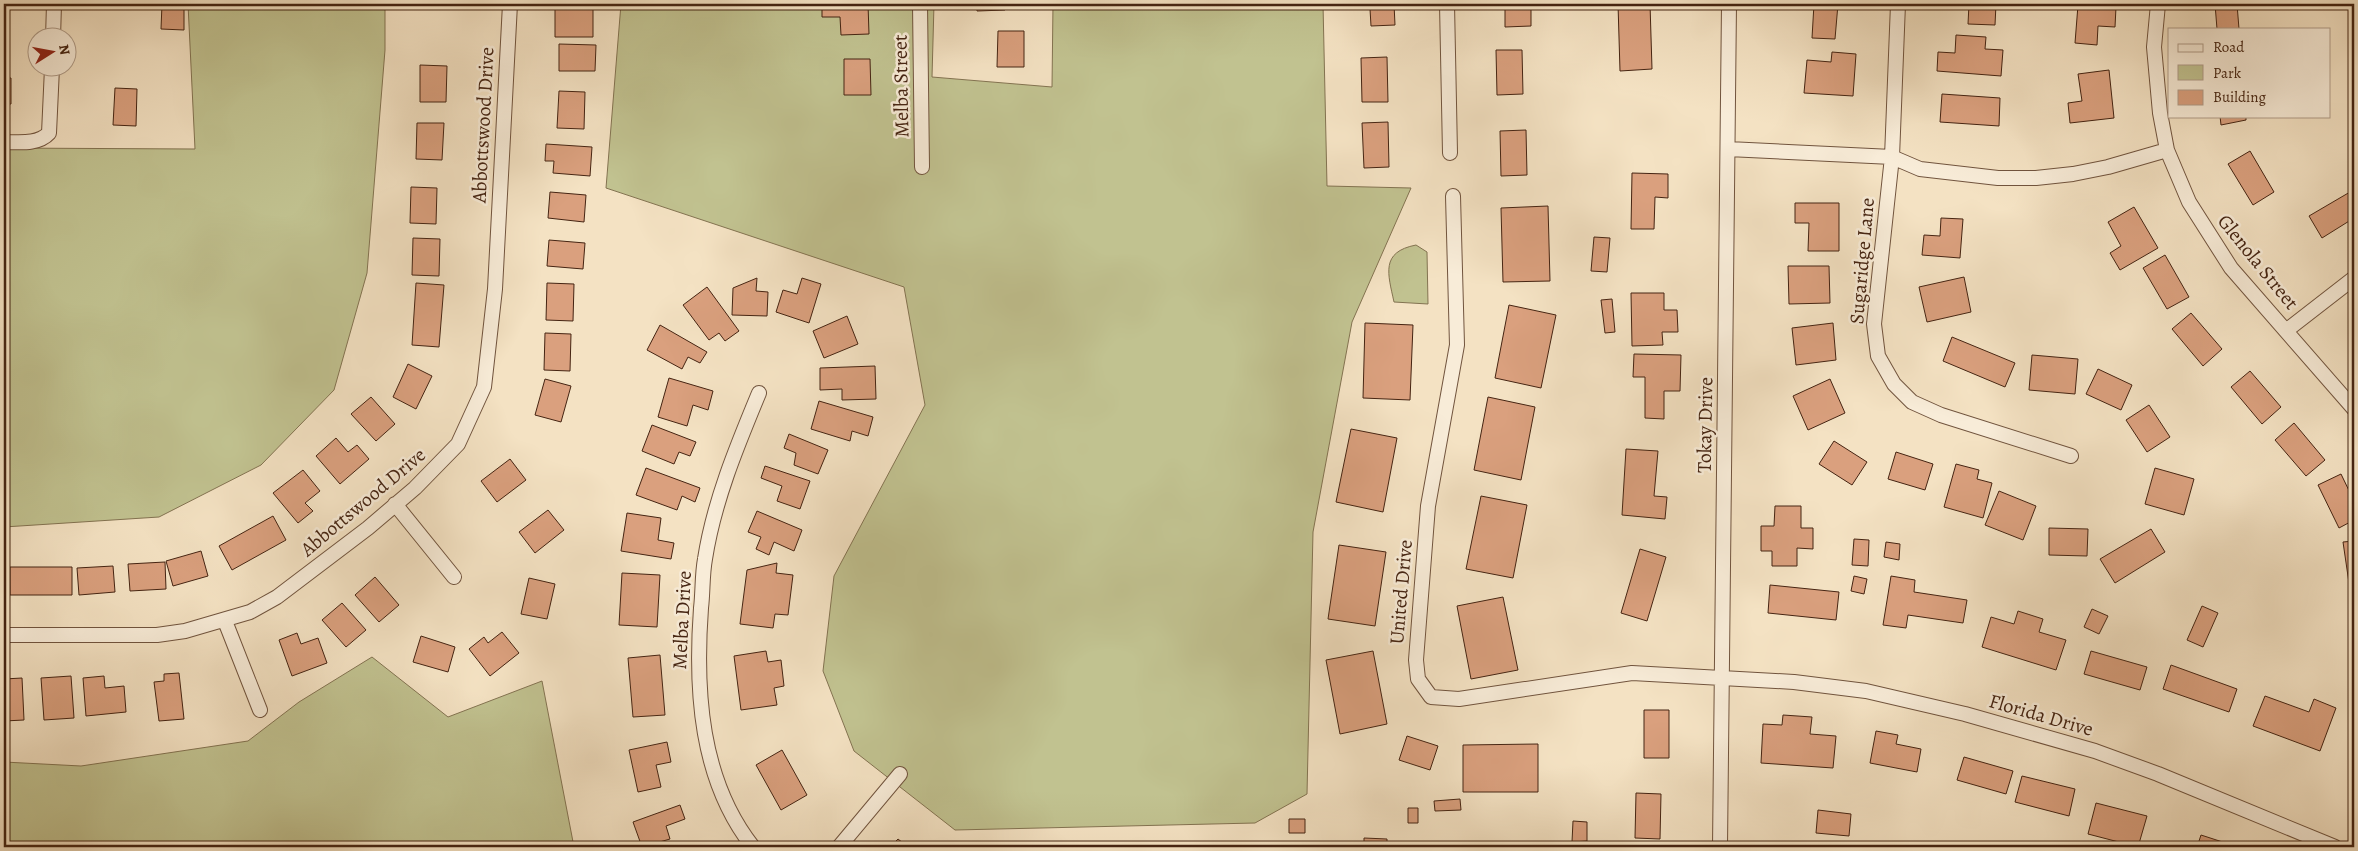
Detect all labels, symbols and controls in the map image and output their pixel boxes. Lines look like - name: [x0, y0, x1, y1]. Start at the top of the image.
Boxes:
- north arrow: [28, 28, 78, 78]
- legend: [2168, 28, 2330, 118]
- street label: Melba Street: [887, 34, 915, 138]
- text: Road: [2213, 37, 2245, 57]
- text: N: [54, 43, 75, 56]
- street label: Abbottswood Drive: [465, 46, 501, 205]
- text: Park: [2213, 63, 2242, 83]
- text: Building: [2213, 87, 2266, 107]
- street label: Sugaridge Lane: [1843, 197, 1881, 325]
- street label: Glenola Street: [2211, 209, 2305, 316]
- street label: Tokay Drive: [1691, 377, 1719, 473]
- street label: Abbottswood Drive: [294, 441, 431, 563]
- street label: United Drive: [1383, 538, 1419, 645]
- street label: Melba Drive: [666, 570, 698, 670]
- street label: Florida Drive: [1986, 687, 2096, 743]

